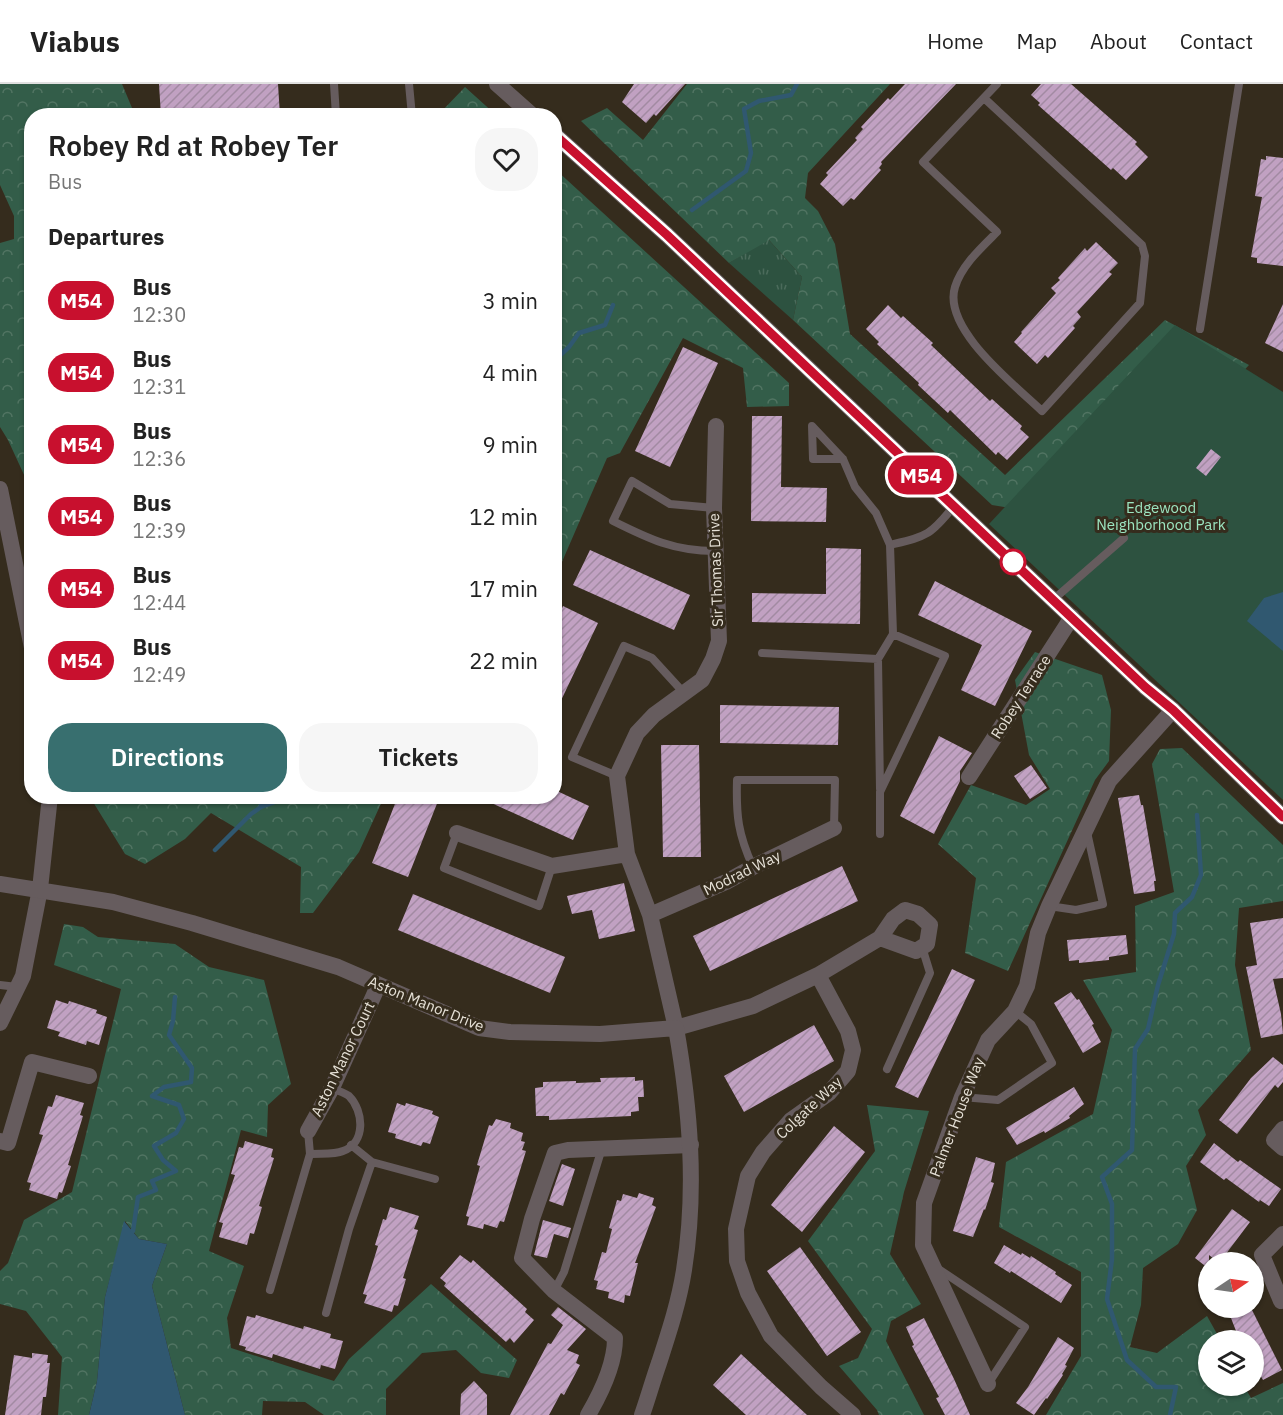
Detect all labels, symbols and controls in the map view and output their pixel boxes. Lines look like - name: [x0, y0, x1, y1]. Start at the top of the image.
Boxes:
- text: Viabus: [30, 23, 120, 60]
- text: Home: [927, 27, 984, 55]
- text: Map: [1017, 27, 1057, 55]
- text: About: [1090, 27, 1147, 55]
- text: Contact: [1180, 27, 1253, 55]
- text: Robey Rd at Robey Ter: [48, 127, 338, 164]
- button: heart: [475, 128, 538, 191]
- text: Bus: [48, 168, 82, 195]
- text: Departures: [48, 222, 164, 251]
- text: Bus: [132, 272, 171, 301]
- text: M54: [60, 286, 102, 314]
- text: 3 min: [482, 286, 538, 315]
- text: 12:30: [132, 301, 186, 328]
- text: Bus: [132, 344, 171, 373]
- text: M54: [60, 358, 102, 386]
- text: 4 min: [482, 358, 538, 387]
- text: 12:31: [132, 373, 186, 400]
- text: Bus: [132, 416, 171, 445]
- text: M54: [60, 430, 102, 458]
- text: 9 min: [482, 430, 538, 459]
- text: 12:36: [132, 445, 186, 472]
- line badge: M54: [886, 456, 956, 494]
- text: M54: [900, 461, 942, 489]
- text: Bus: [132, 488, 171, 517]
- park label: Edgewood Neighborhood Park: [1096, 498, 1226, 534]
- text: M54: [60, 502, 102, 530]
- text: 12 min: [469, 502, 538, 531]
- street label: Sir Thomas Drive: [704, 513, 727, 627]
- text: 12:39: [132, 517, 186, 544]
- unlabelled marker: [1000, 549, 1026, 575]
- text: Bus: [132, 560, 171, 589]
- text: M54: [60, 574, 102, 602]
- text: 17 min: [469, 574, 538, 603]
- text: 12:44: [132, 589, 186, 616]
- text: Bus: [132, 632, 171, 661]
- text: M54: [60, 646, 102, 674]
- text: 22 min: [469, 646, 538, 675]
- street label: Robey Terrace: [986, 651, 1055, 742]
- text: 12:49: [132, 661, 186, 688]
- button: Directions: [48, 723, 287, 792]
- button: Tickets: [299, 723, 538, 792]
- street label: Modrad Way: [700, 845, 784, 899]
- street label: Aston Manor Drive: [365, 972, 487, 1035]
- street label: Aston Manor Court: [306, 998, 379, 1119]
- street label: Palmer House Way: [925, 1054, 988, 1179]
- street label: Colgate Way: [772, 1072, 846, 1143]
- north arrow: [1198, 1252, 1264, 1318]
- map controls: [1198, 1252, 1264, 1396]
- button: layers: [1198, 1330, 1264, 1396]

